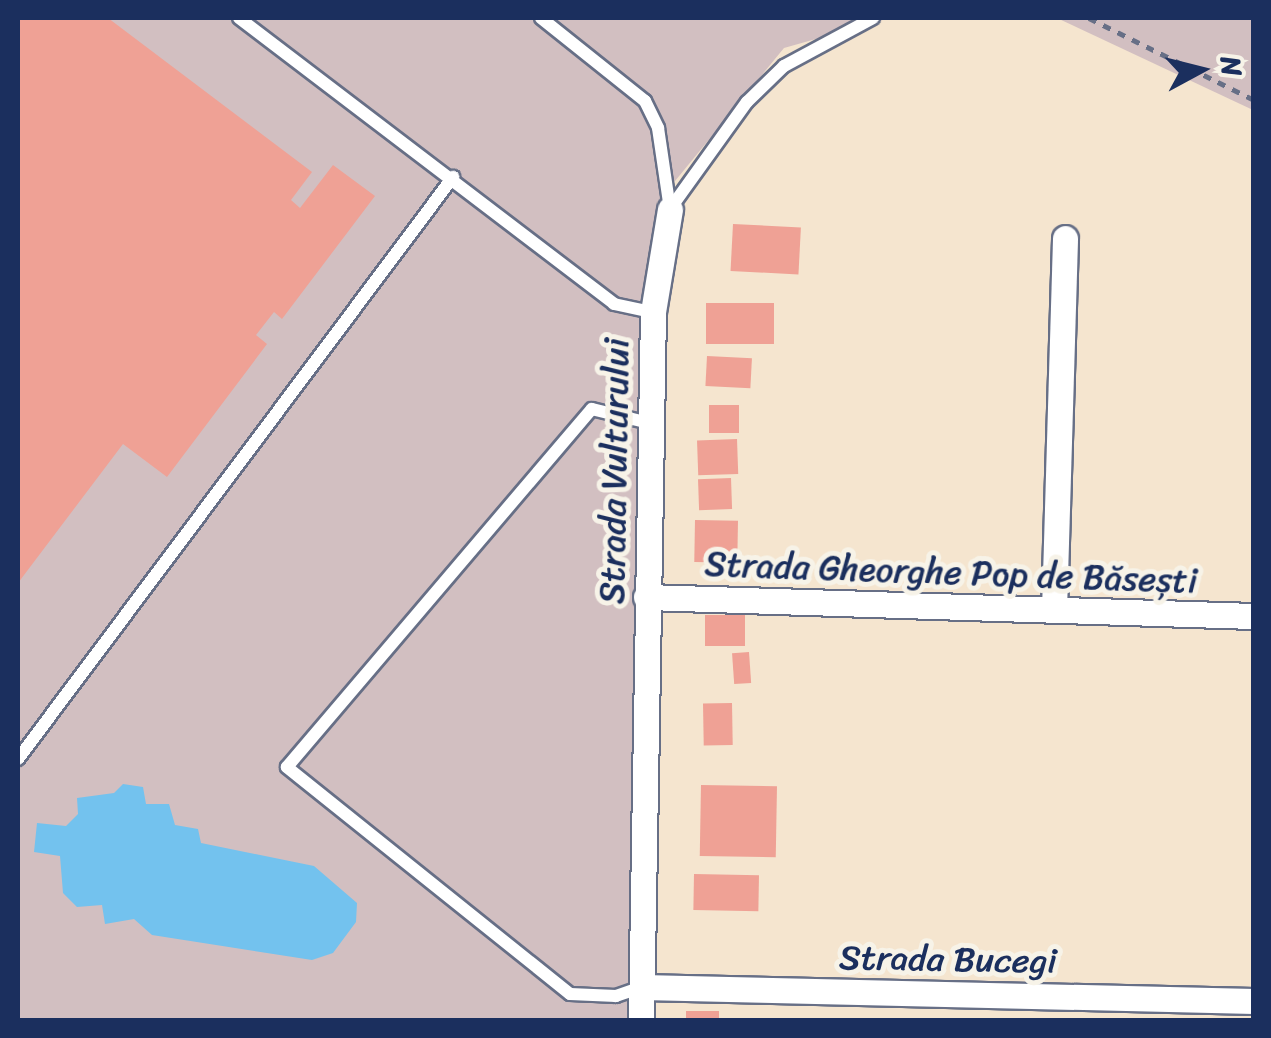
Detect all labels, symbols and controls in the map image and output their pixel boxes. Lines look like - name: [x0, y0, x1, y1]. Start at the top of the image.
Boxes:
- north arrow: [1151, 20, 1251, 120]
- text: N: [1206, 54, 1257, 79]
- street label: Strada Vulturului: [591, 337, 637, 605]
- street label: Strada Gheorghe Pop de Băsești: [704, 542, 1198, 602]
- street label: Strada Bucegi: [839, 936, 1057, 982]

